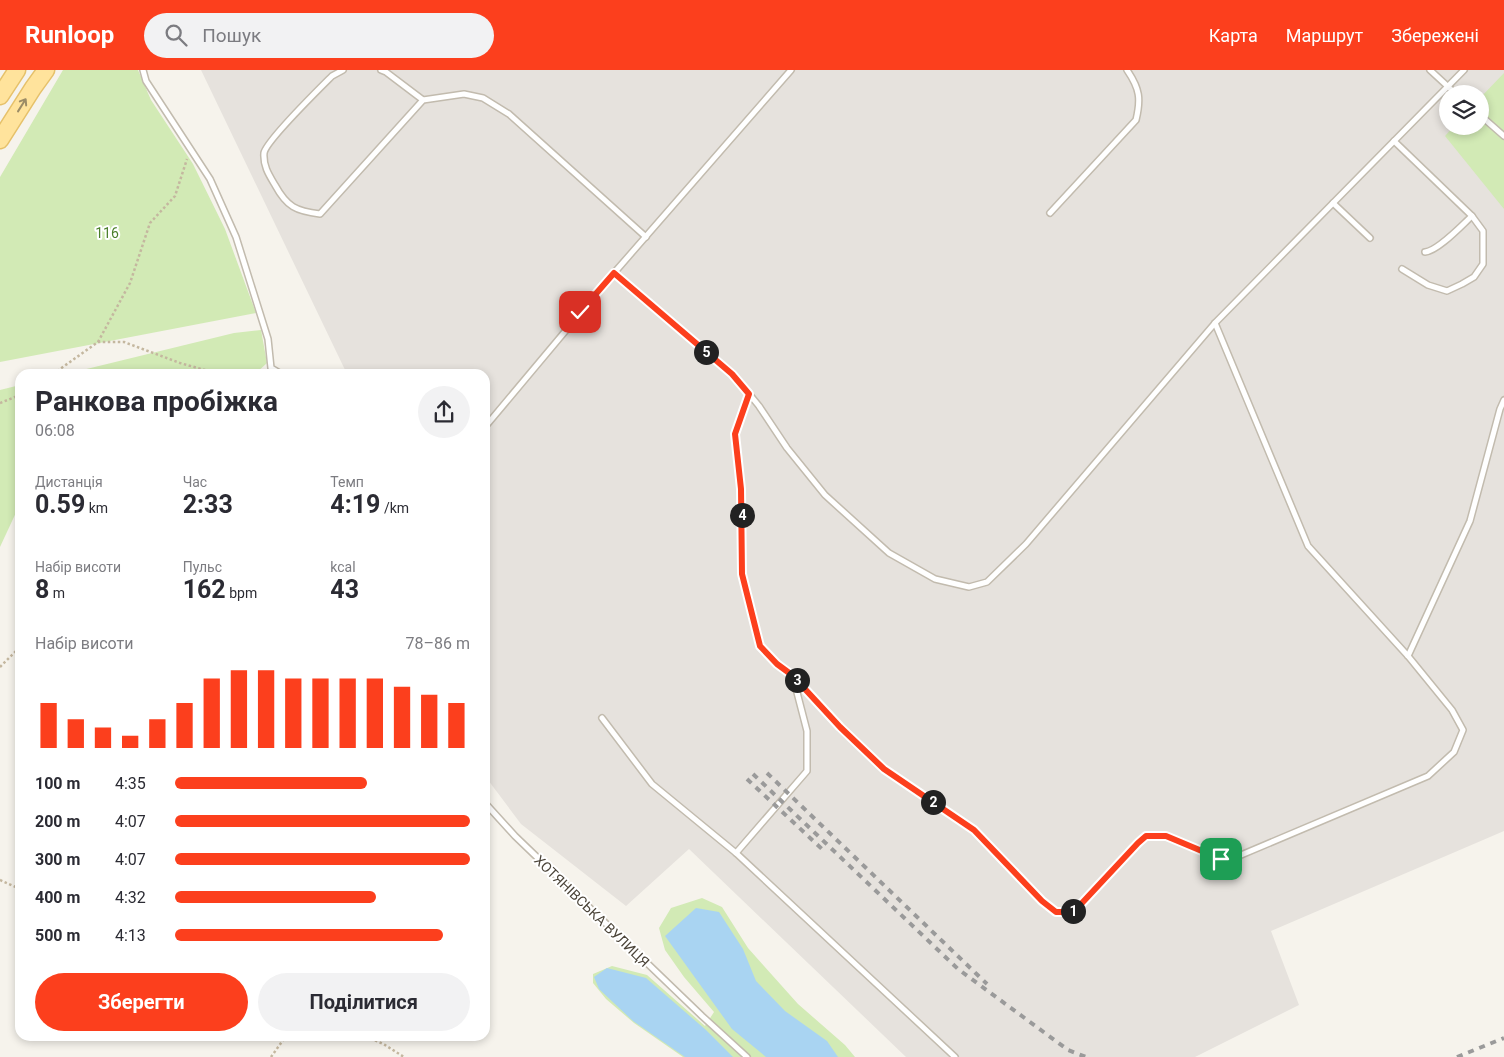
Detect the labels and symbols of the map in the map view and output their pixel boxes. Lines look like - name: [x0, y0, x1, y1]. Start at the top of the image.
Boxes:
- one-way arrow: [18, 98, 28, 112]
- park label: 116: [95, 225, 119, 241]
- pin: [559, 291, 601, 333]
- pin: 5: [694, 340, 718, 364]
- pin: 4: [730, 502, 754, 528]
- pin: 3: [784, 668, 810, 692]
- pin: 2: [920, 790, 946, 814]
- pin: [1200, 838, 1242, 880]
- street label: ХОТЯНІВСЬКА ВУЛИЦЯ: [531, 852, 653, 970]
- pin: 1: [1060, 898, 1086, 924]

